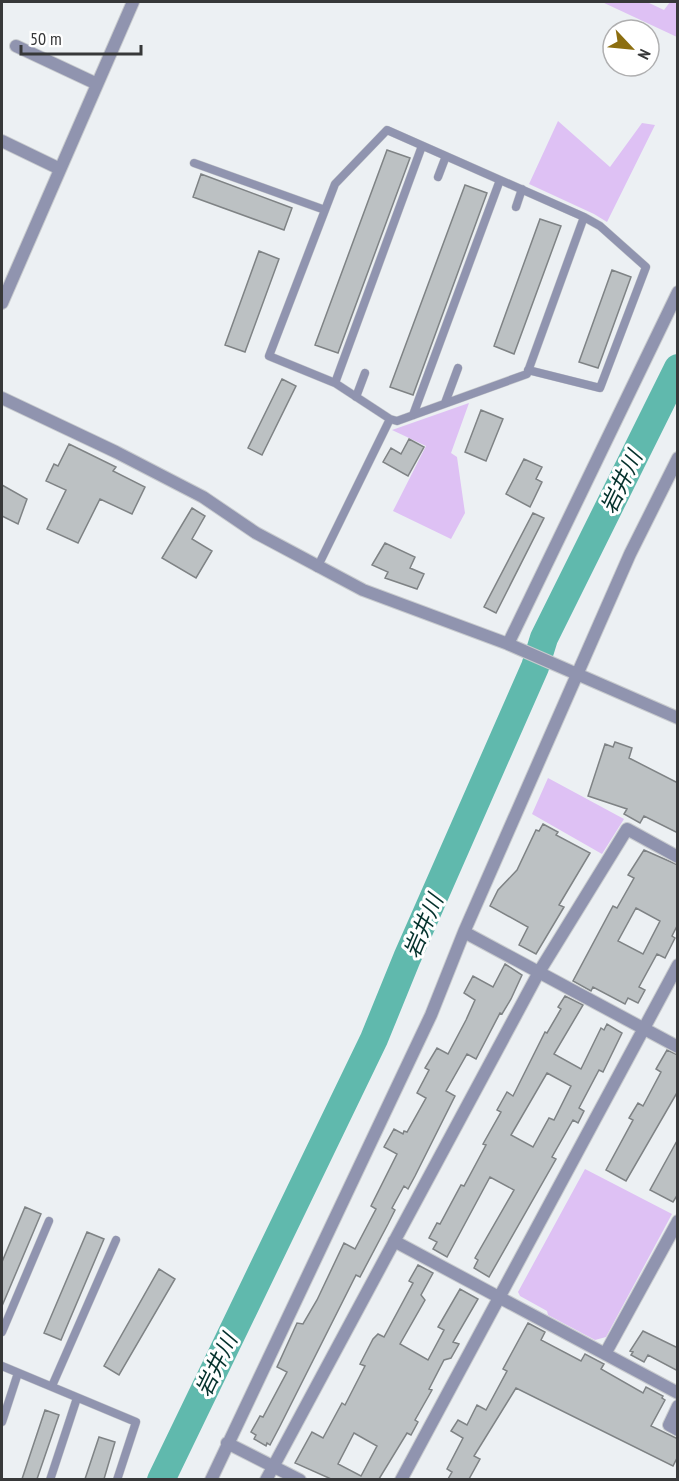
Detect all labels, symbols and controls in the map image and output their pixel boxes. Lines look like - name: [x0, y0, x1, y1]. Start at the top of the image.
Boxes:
- scale bar: [21, 18, 141, 56]
- north arrow: [601, 18, 661, 78]
- text: 50 m: [30, 27, 62, 50]
- text: N: [634, 46, 655, 63]
- water label: 岩井川: [594, 444, 649, 518]
- water label: 岩井川: [397, 888, 450, 962]
- water label: 岩井川: [189, 1327, 244, 1401]

